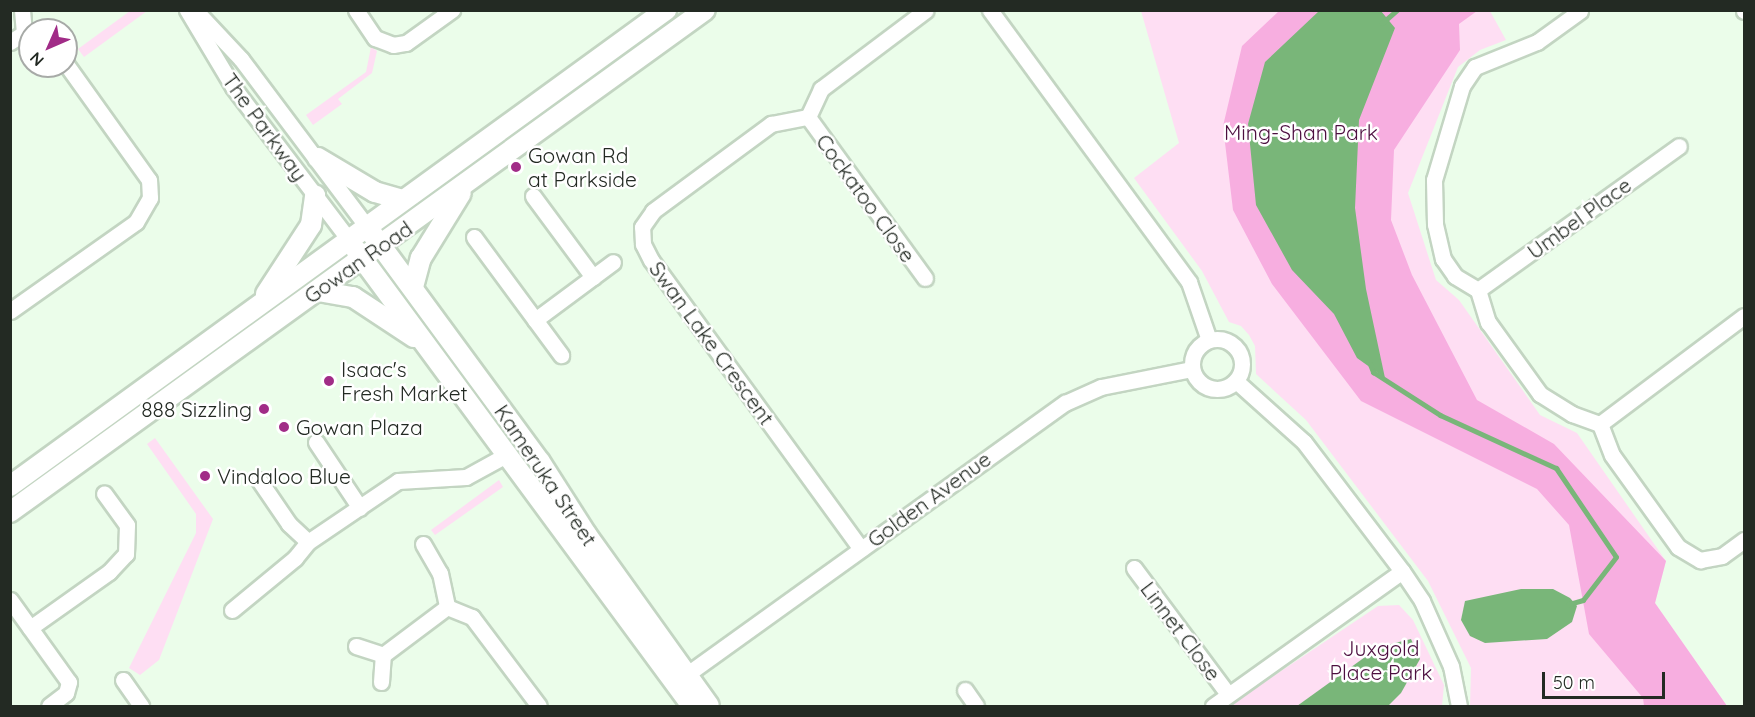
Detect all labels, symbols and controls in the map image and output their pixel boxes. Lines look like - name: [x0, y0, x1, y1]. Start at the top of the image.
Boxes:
- north arrow: [18, 18, 78, 78]
- text: N: [25, 48, 48, 71]
- street label: The Parkway: [217, 68, 313, 186]
- park label: Ming-Shan Park: [1224, 119, 1378, 145]
- street label: Cockatoo Close: [811, 129, 921, 267]
- place label: Gowan Rd at Parkside: [528, 142, 637, 192]
- marker: Gowan Rd at Parkside: [509, 160, 523, 174]
- street label: Umbel Place: [1522, 172, 1636, 264]
- street label: Gowan Road: [299, 216, 417, 308]
- street label: Swan Lake Crescent: [644, 256, 780, 430]
- place label: Isaac's Fresh Market: [341, 356, 468, 406]
- marker: Isaac's Fresh Market: [322, 374, 336, 388]
- place label: 888 Sizzling: [141, 396, 252, 422]
- street label: Kameruka Street: [489, 400, 603, 550]
- marker: 888 Sizzling: [257, 402, 271, 416]
- place label: Gowan Plaza: [296, 414, 423, 440]
- marker: Gowan Plaza: [277, 420, 291, 434]
- street label: Golden Avenue: [862, 446, 996, 552]
- place label: Vindaloo Blue: [217, 463, 351, 489]
- marker: Vindaloo Blue: [198, 469, 212, 483]
- street label: Linnet Close: [1136, 577, 1226, 685]
- park label: Juxgold Place Park: [1329, 635, 1433, 685]
- scale bar: [1545, 660, 1668, 698]
- text: 50 m: [1553, 671, 1595, 694]

